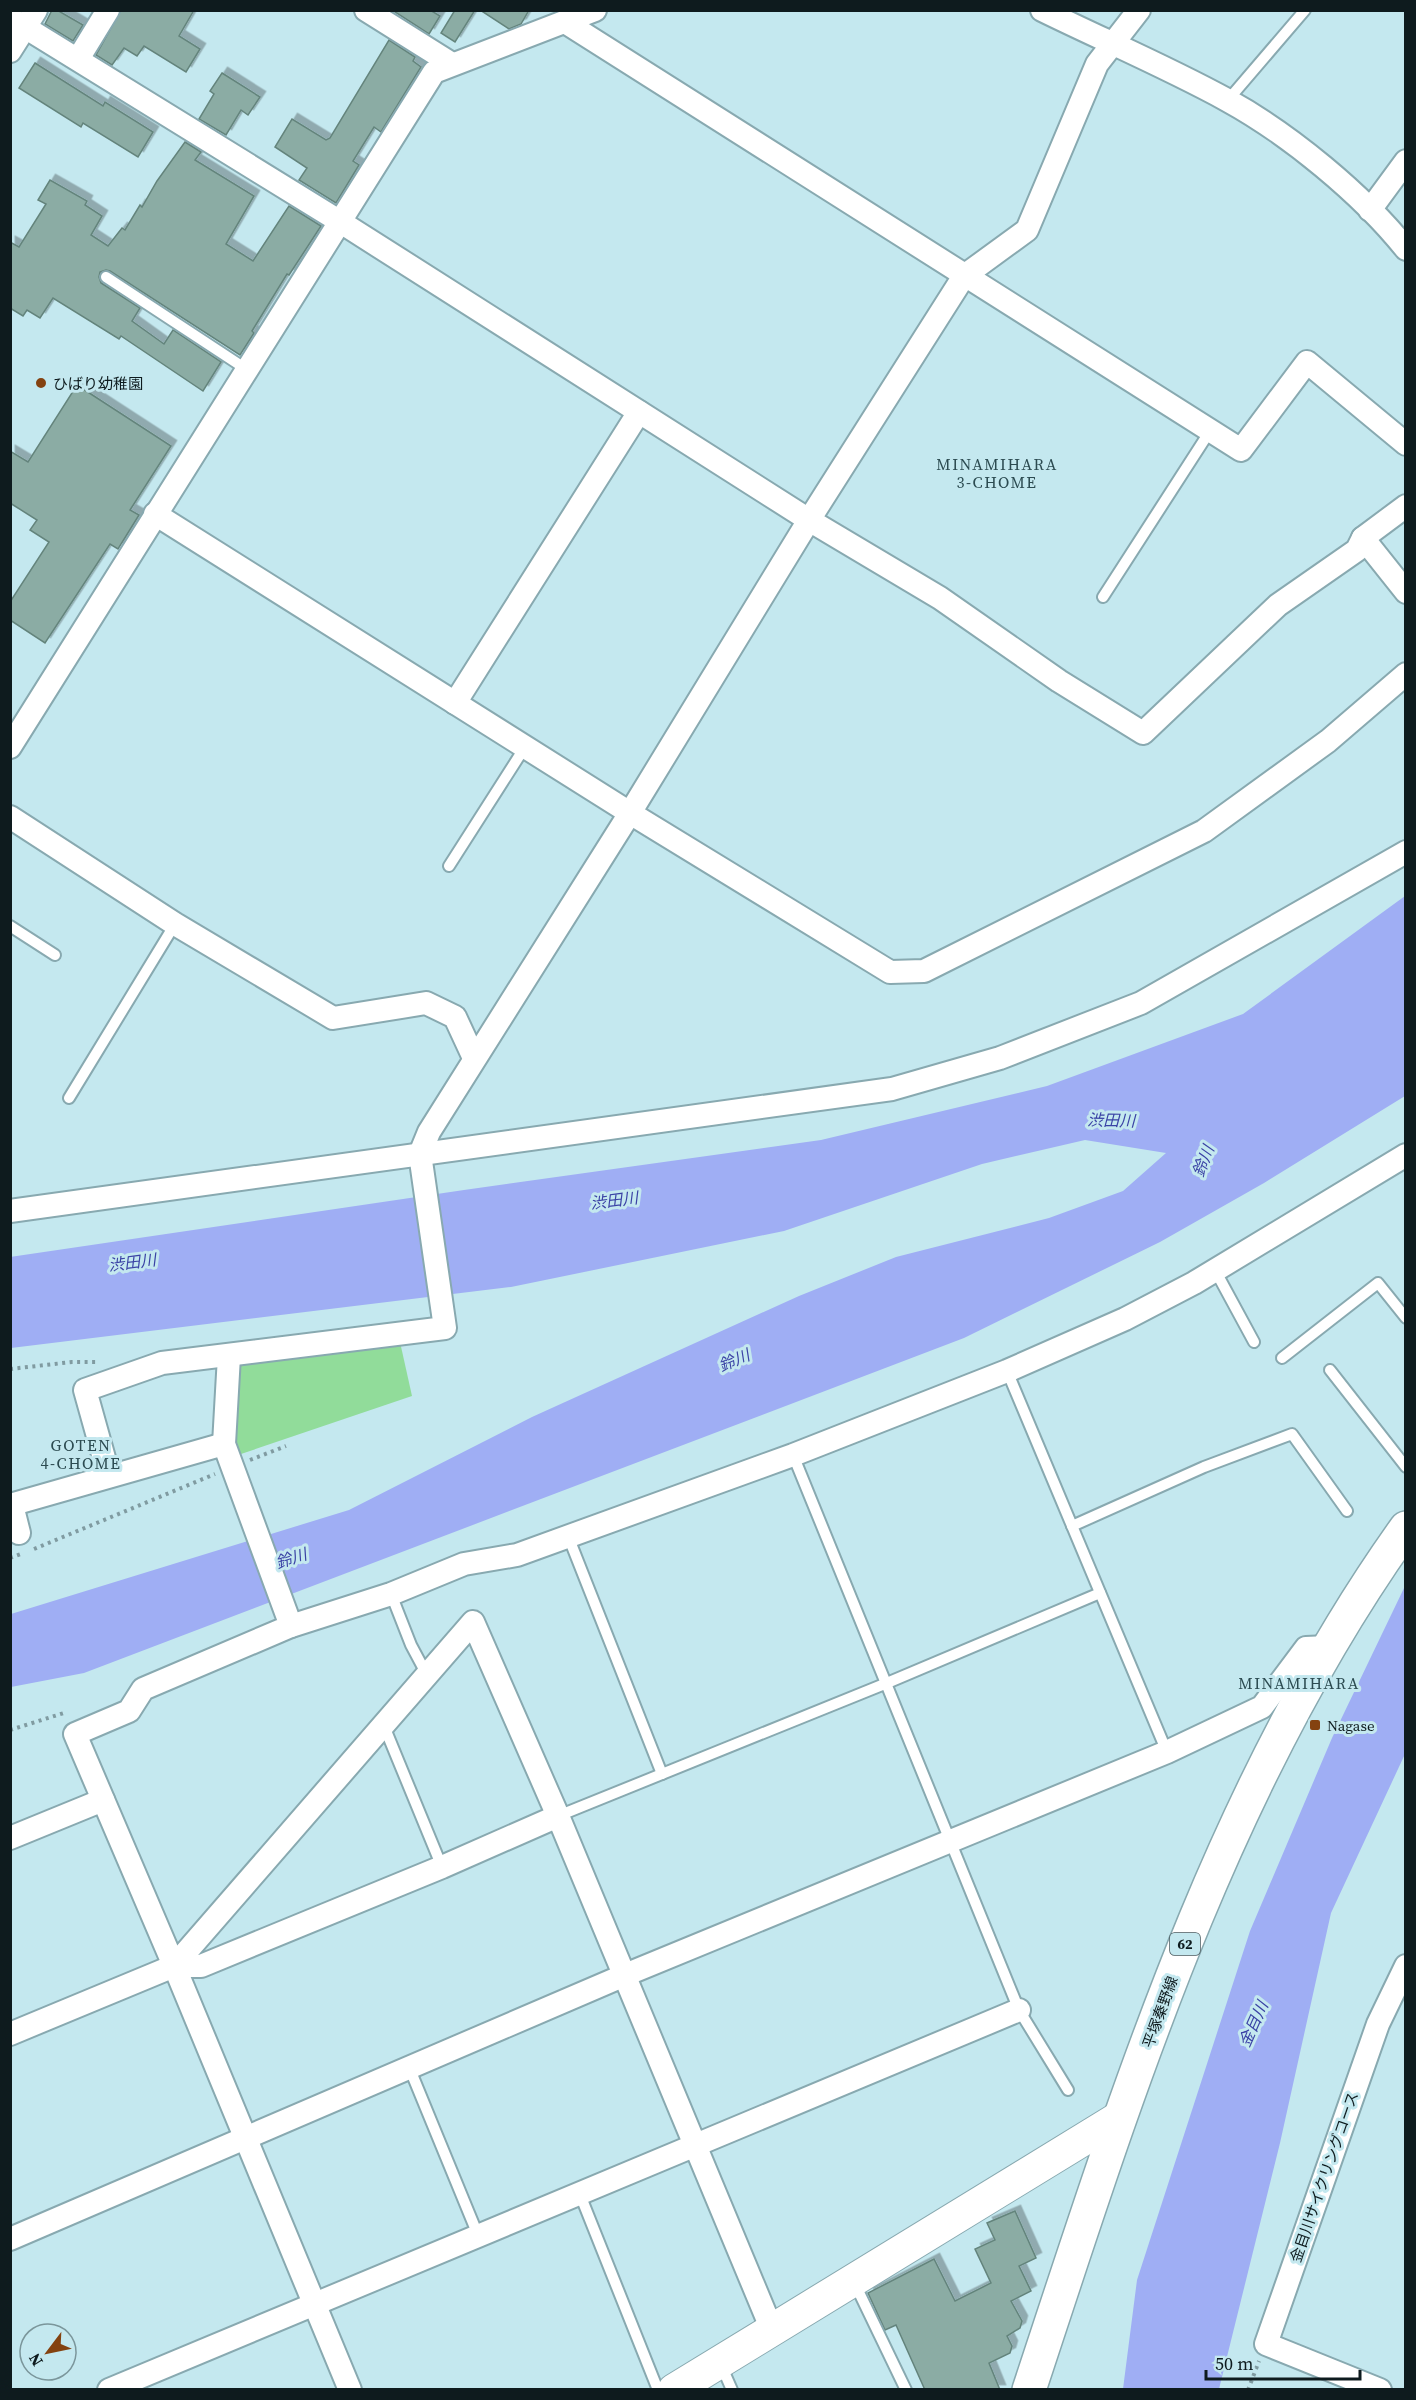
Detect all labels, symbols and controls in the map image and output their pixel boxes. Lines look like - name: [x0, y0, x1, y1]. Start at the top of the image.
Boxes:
- place label: ひばり幼稚園: [53, 373, 143, 394]
- marker: ひばり幼稚園: [34, 376, 48, 390]
- district label: MINAMIHARA 3-CHOME: [936, 453, 1058, 493]
- water label: 渋田川: [1087, 1109, 1137, 1131]
- water label: 鈴川: [1187, 1140, 1220, 1180]
- water label: 渋田川: [589, 1186, 641, 1214]
- water label: 渋田川: [107, 1248, 159, 1276]
- water label: 鈴川: [715, 1343, 755, 1376]
- district label: GOTEN 4-CHOME: [40, 1434, 122, 1474]
- water label: 鈴川: [272, 1542, 312, 1573]
- district label: MINAMIHARA: [1238, 1672, 1360, 1694]
- place label: Nagase: [1327, 1715, 1375, 1736]
- marker: Nagase: [1308, 1718, 1322, 1732]
- road number: 62: [1170, 1933, 1200, 1955]
- street label: 平塚秦野線: [1137, 1973, 1183, 2051]
- water label: 金目川: [1233, 1996, 1274, 2050]
- street label: 金目川サイクリングコース: [1285, 2089, 1363, 2265]
- north arrow: [18, 2322, 78, 2382]
- scale bar: [1206, 2343, 1360, 2381]
- text: N: [23, 2349, 48, 2371]
- text: 50 m: [1215, 2351, 1253, 2376]

